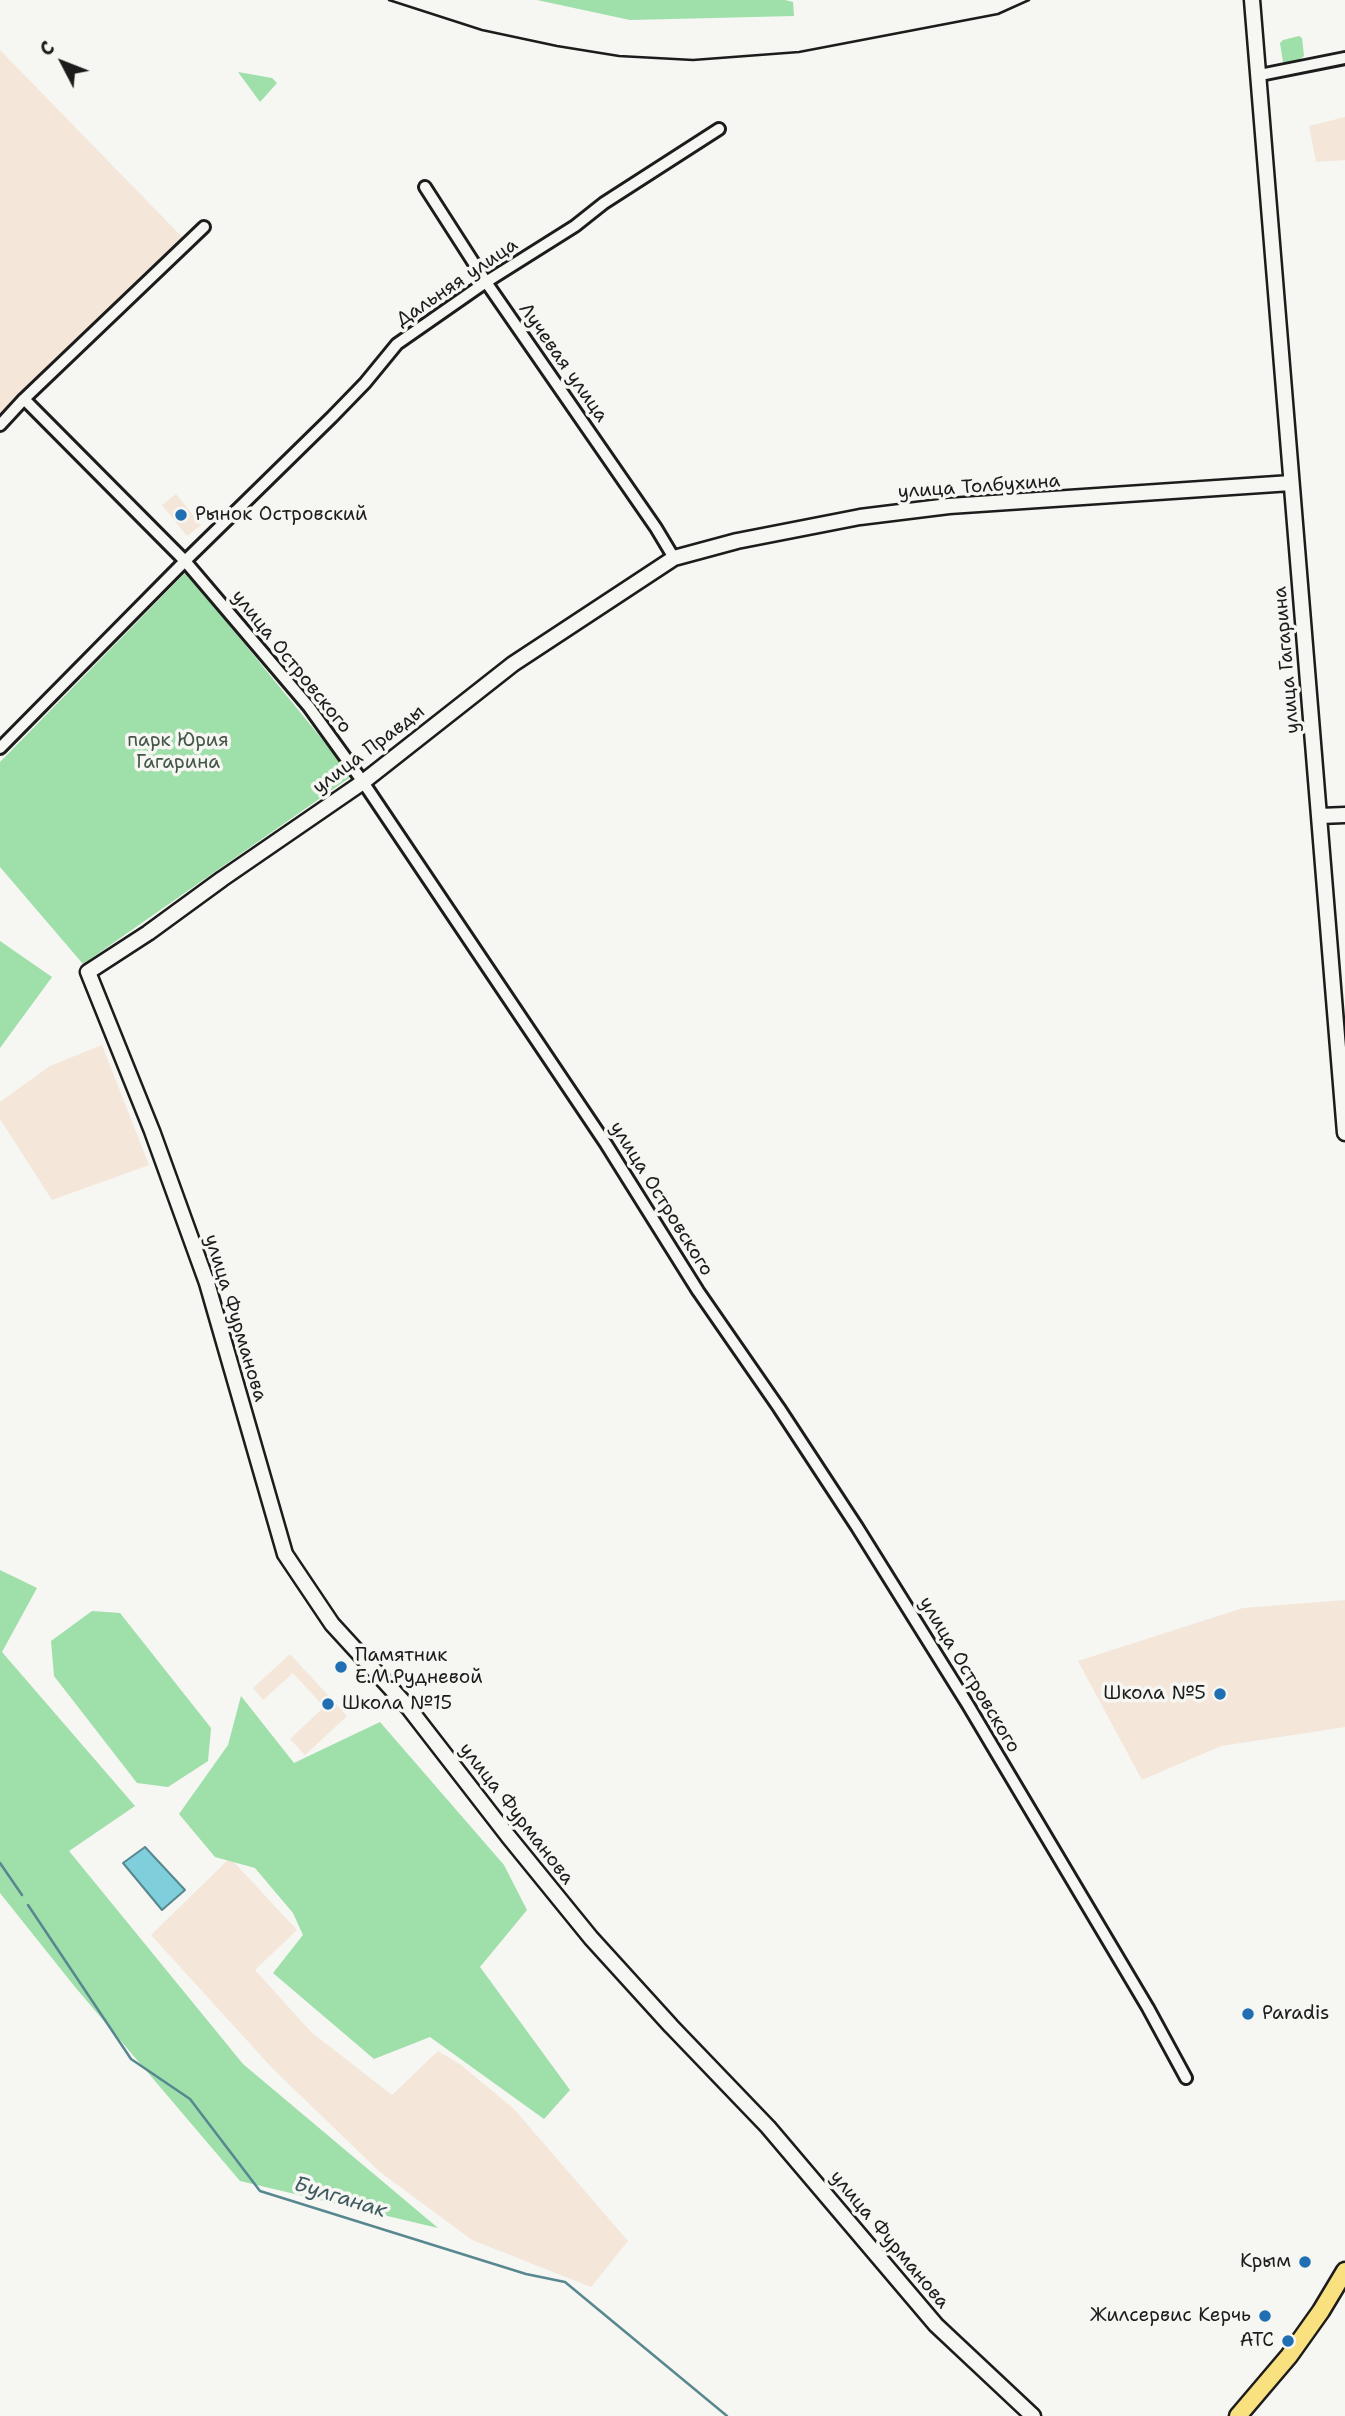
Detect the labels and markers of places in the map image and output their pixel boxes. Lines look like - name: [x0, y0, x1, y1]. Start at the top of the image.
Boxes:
- place label: Рынок Островский: [195, 504, 367, 526]
- marker: Рынок Островский: [173, 507, 189, 523]
- place label: Памятник Е.М.Рудневой: [355, 1645, 483, 1689]
- marker: Памятник Е.М.Рудневой: [333, 1659, 349, 1675]
- place label: Школа №5: [1103, 1683, 1206, 1705]
- marker: Школа №5: [1212, 1686, 1228, 1702]
- place label: Школа №15: [342, 1693, 452, 1715]
- marker: Школа №15: [320, 1696, 336, 1712]
- place label: Paradis: [1262, 2003, 1329, 2025]
- marker: Paradis: [1240, 2006, 1256, 2022]
- place label: Крым: [1240, 2251, 1291, 2273]
- marker: Крым: [1297, 2254, 1313, 2270]
- place label: Жилсервис Керчь: [1090, 2305, 1251, 2327]
- marker: Жилсервис Керчь: [1257, 2308, 1273, 2324]
- place label: АТС: [1240, 2330, 1274, 2352]
- marker: АТС: [1280, 2333, 1296, 2349]

